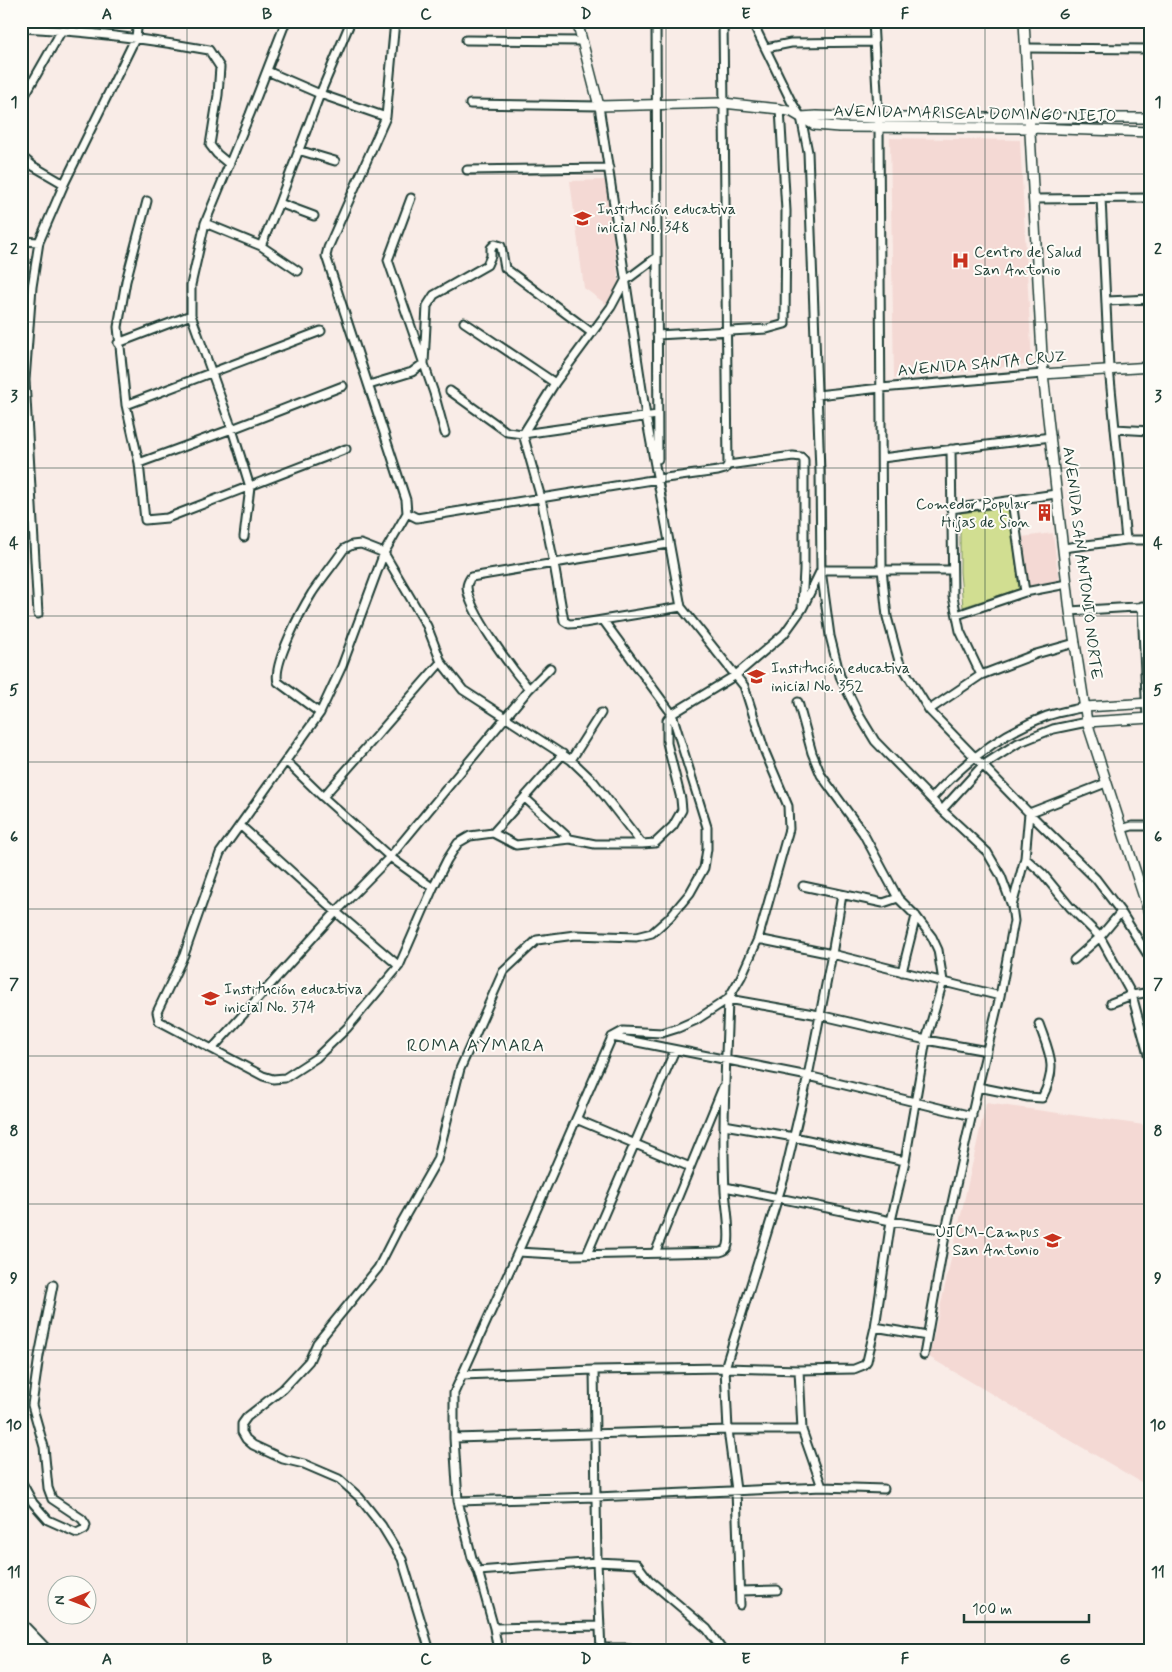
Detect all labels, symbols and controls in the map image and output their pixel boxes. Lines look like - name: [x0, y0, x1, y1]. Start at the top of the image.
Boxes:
- text: A: [102, 4, 112, 25]
- text: B: [262, 4, 272, 25]
- text: C: [420, 4, 432, 25]
- text: D: [580, 4, 592, 25]
- text: E: [741, 4, 751, 25]
- text: F: [901, 4, 910, 25]
- text: G: [1060, 4, 1071, 25]
- text: 1: [10, 92, 18, 113]
- text: 1: [1154, 92, 1162, 113]
- street label: AVENIDA MARISCAL DOMINGO NIETO: [833, 101, 1117, 127]
- place label: Institución educativa inicial No. 348: [597, 199, 736, 238]
- school or university icon: Institución educativa inicial No. 348: [573, 208, 593, 228]
- text: 2: [10, 239, 18, 260]
- text: 2: [1154, 239, 1162, 260]
- place label: Centro de Salud San Antonio: [974, 242, 1082, 281]
- hospital icon: Centro de Salud San Antonio: [950, 251, 970, 271]
- street label: AVENIDA SANTA CRUZ: [897, 346, 1068, 382]
- text: 3: [10, 386, 18, 407]
- text: 3: [1154, 386, 1162, 407]
- street label: AVENIDA SAN ANTONIO NORTE: [1057, 445, 1107, 681]
- place label: Comedor Popular Hijas de Sion: [916, 494, 1030, 533]
- building icon: Comedor Popular Hijas de Sion: [1034, 503, 1054, 523]
- text: 4: [9, 533, 19, 554]
- text: 4: [1153, 533, 1163, 554]
- place label: Institución educativa inicial No. 352: [771, 658, 910, 697]
- school or university icon: Institución educativa inicial No. 352: [747, 667, 767, 687]
- text: 5: [9, 680, 19, 701]
- text: 5: [1153, 680, 1163, 701]
- text: 6: [10, 827, 18, 848]
- text: 6: [1154, 827, 1162, 848]
- text: 7: [9, 974, 19, 995]
- text: 7: [1153, 974, 1163, 995]
- place label: Institución educativa inicial No. 374: [224, 979, 363, 1018]
- school or university icon: Institución educativa inicial No. 374: [200, 988, 220, 1008]
- district label: ROMA AYMARA: [407, 1034, 545, 1058]
- text: 8: [9, 1121, 19, 1142]
- text: 8: [1153, 1121, 1163, 1142]
- place label: UJCM-Campus San Antonio: [936, 1222, 1039, 1261]
- school or university icon: UJCM-Campus San Antonio: [1043, 1231, 1063, 1251]
- text: 9: [10, 1268, 18, 1289]
- text: 9: [1154, 1268, 1162, 1289]
- text: 10: [6, 1415, 22, 1436]
- text: 10: [1150, 1415, 1166, 1436]
- text: 11: [7, 1562, 21, 1583]
- text: 11: [1151, 1562, 1165, 1583]
- north arrow: [48, 1574, 98, 1624]
- scale bar: [964, 1592, 1090, 1624]
- text: N: [51, 1595, 69, 1605]
- text: 100 m: [972, 1600, 1012, 1620]
- text: A: [102, 1649, 112, 1670]
- text: B: [262, 1649, 272, 1670]
- text: C: [420, 1649, 432, 1670]
- text: D: [580, 1649, 592, 1670]
- text: E: [741, 1649, 751, 1670]
- text: F: [901, 1649, 910, 1670]
- text: G: [1060, 1649, 1071, 1670]

